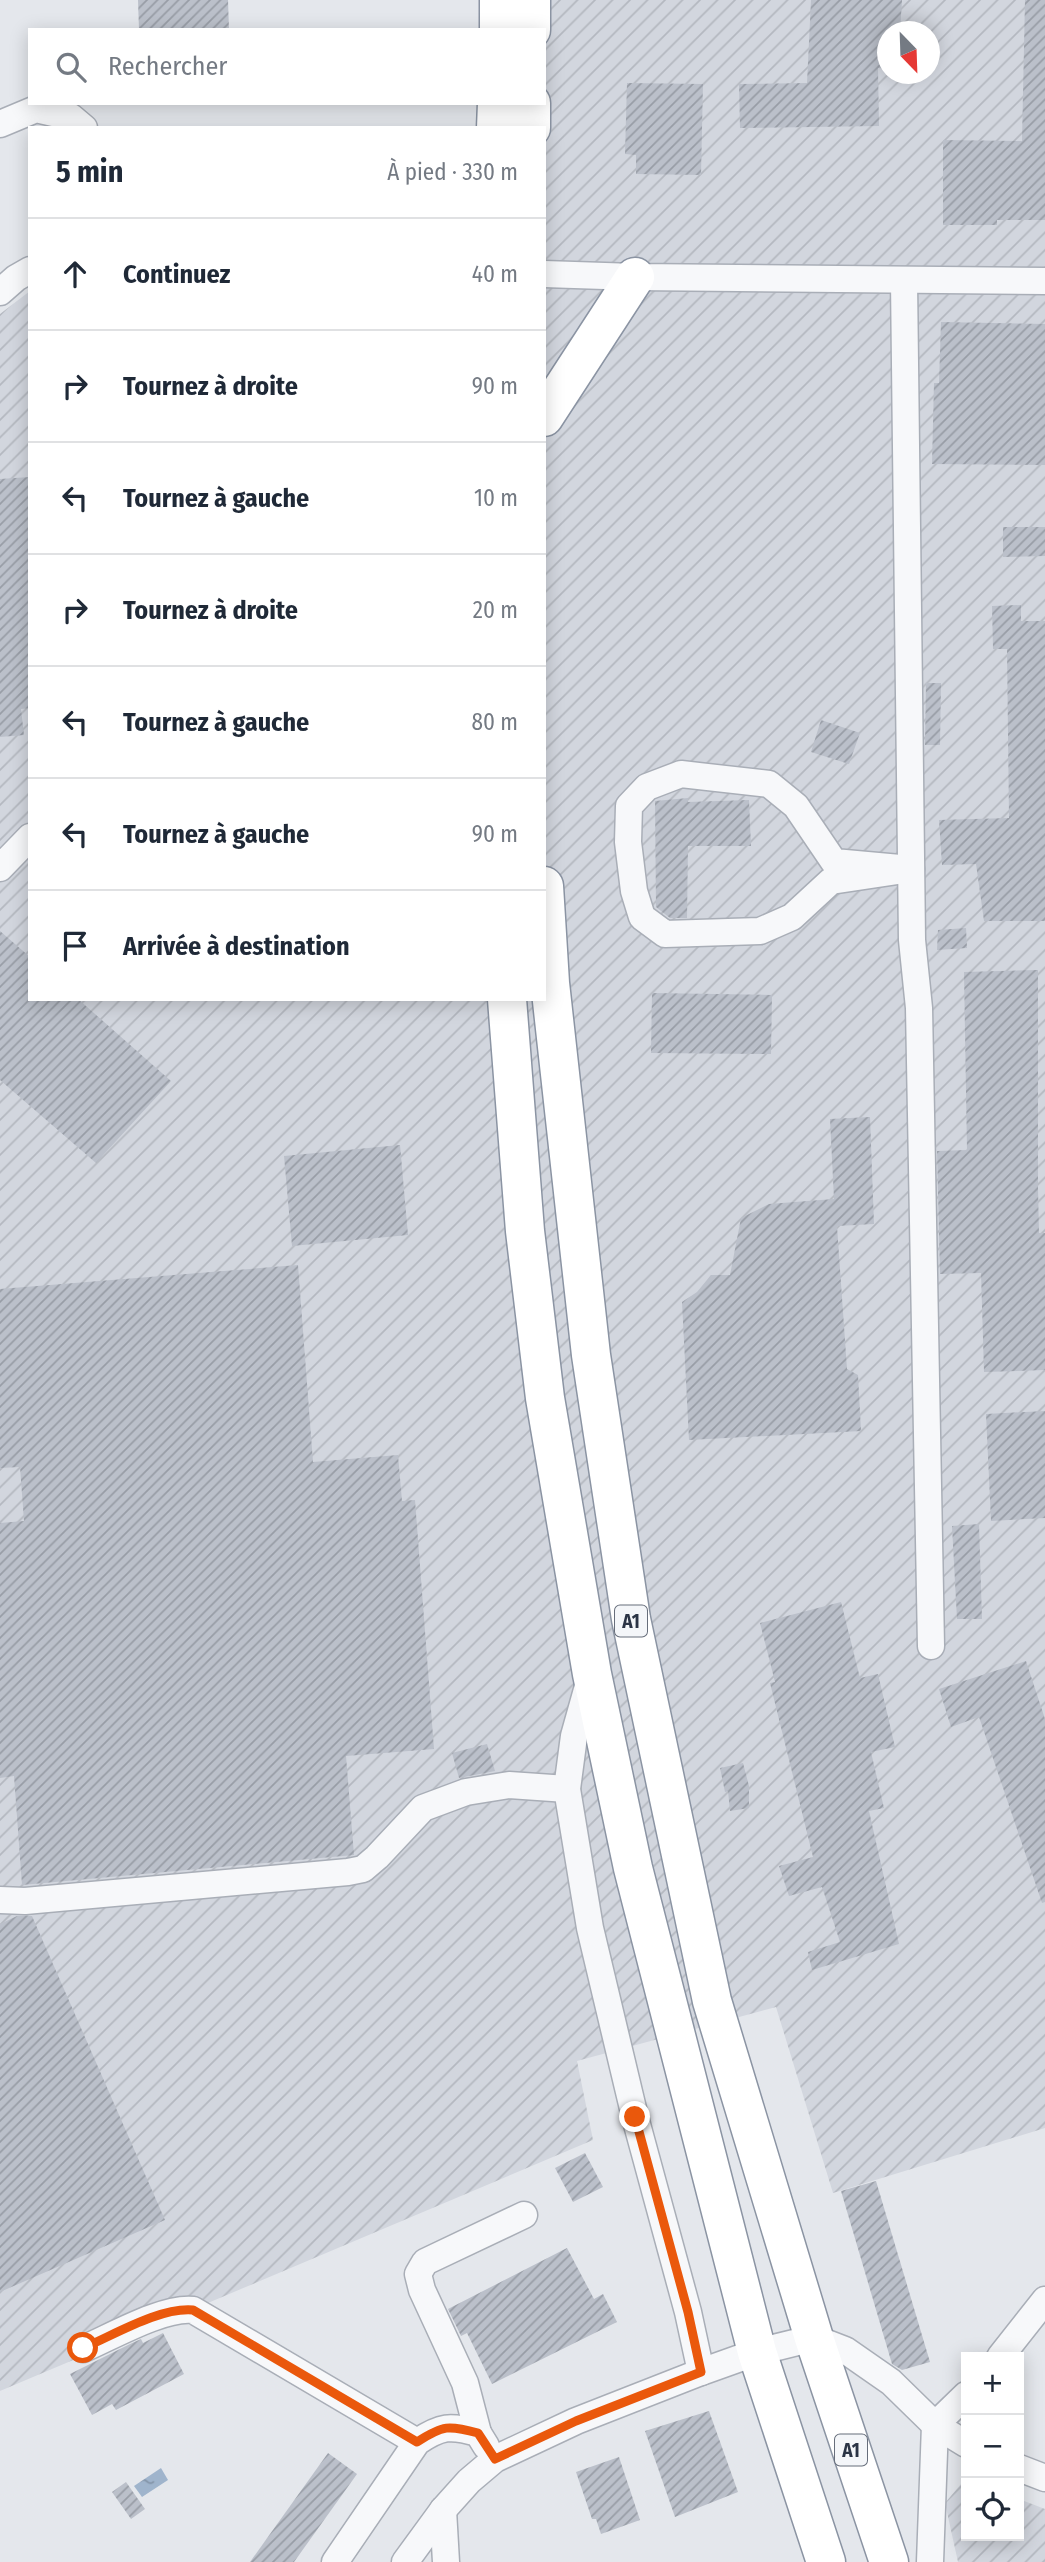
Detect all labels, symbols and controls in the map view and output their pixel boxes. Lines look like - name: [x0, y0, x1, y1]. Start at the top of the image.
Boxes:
- north arrow: [877, 21, 940, 84]
- search box: [28, 28, 546, 105]
- icon: search: [52, 48, 90, 86]
- text: Rechercher: [108, 51, 227, 82]
- text: 5 min: [56, 154, 123, 190]
- text: À pied · 330 m: [387, 158, 518, 186]
- icon: ahead: [56, 255, 94, 293]
- text: Continuez: [123, 259, 230, 290]
- text: 40 m: [472, 260, 518, 288]
- icon: right: [56, 367, 94, 405]
- text: Tournez à droite: [123, 371, 298, 402]
- text: 90 m: [472, 372, 518, 400]
- icon: left: [56, 479, 94, 517]
- text: Tournez à gauche: [123, 483, 309, 514]
- text: 10 m: [474, 484, 518, 512]
- icon: right: [56, 591, 94, 629]
- text: Tournez à droite: [123, 595, 298, 626]
- text: 20 m: [473, 596, 518, 624]
- icon: left: [56, 703, 94, 741]
- text: Tournez à gauche: [123, 707, 309, 738]
- text: 80 m: [471, 708, 518, 736]
- icon: left: [56, 815, 94, 853]
- text: Tournez à gauche: [123, 819, 309, 850]
- text: 90 m: [472, 820, 518, 848]
- icon: arrive: [56, 927, 94, 965]
- text: Arrivée à destination: [123, 931, 350, 962]
- road number: A1: [615, 1606, 647, 1637]
- route end: [619, 2101, 650, 2132]
- route start: [67, 2332, 98, 2363]
- map controls: [961, 2352, 1024, 2541]
- button: +: [961, 2352, 1024, 2415]
- button: −: [961, 2415, 1024, 2478]
- road number: A1: [835, 2434, 867, 2466]
- button: locate: [961, 2478, 1024, 2541]

